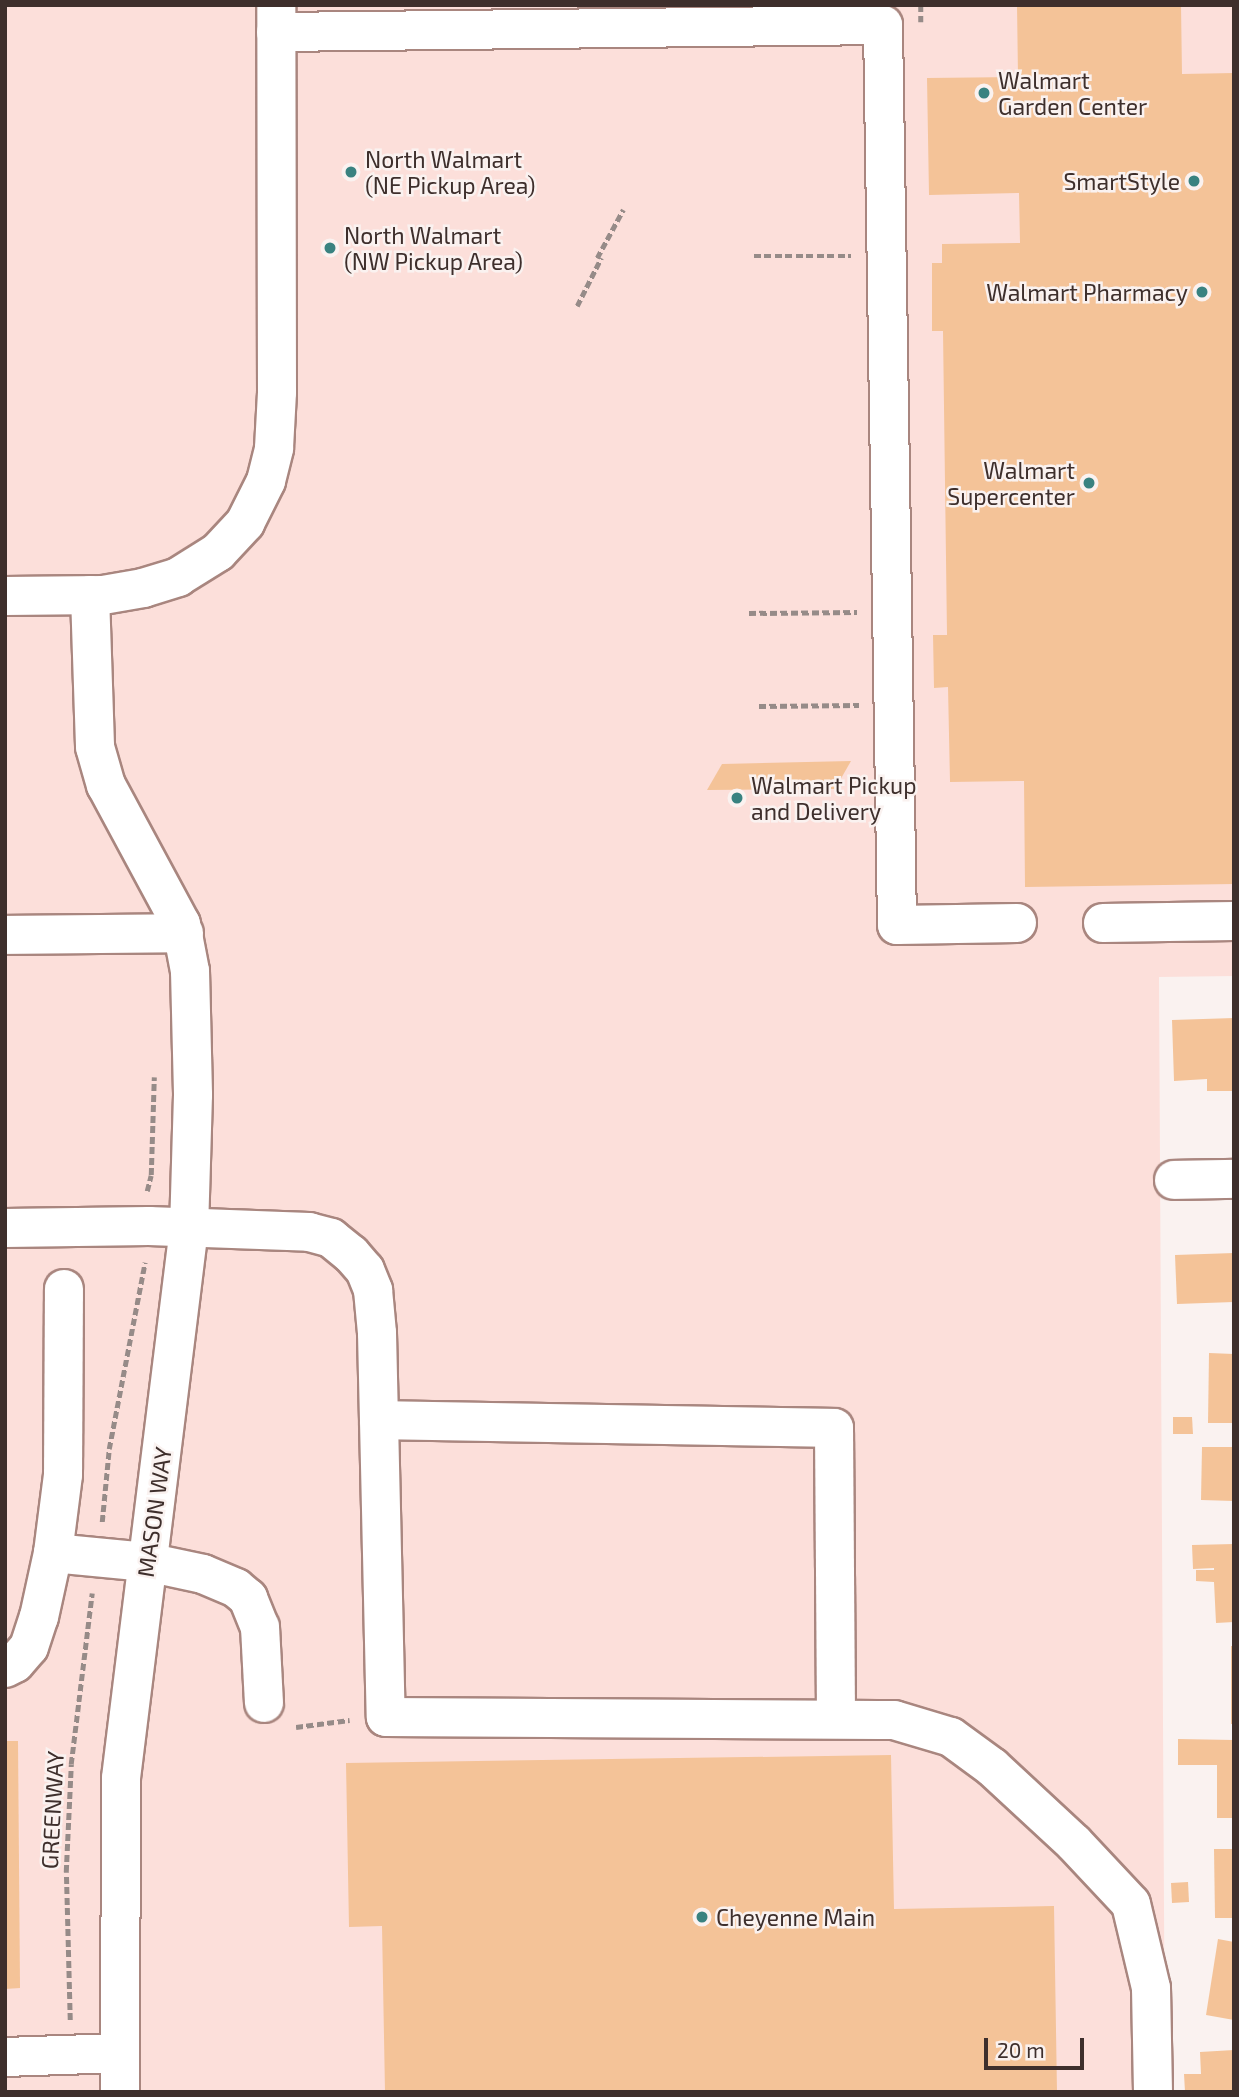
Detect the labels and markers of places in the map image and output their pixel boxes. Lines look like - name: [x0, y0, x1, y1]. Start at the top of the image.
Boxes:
- place label: Walmart Garden Center: [998, 66, 1147, 120]
- marker: Walmart Garden Center: [976, 85, 992, 101]
- place label: North Walmart (NE Pickup Area): [365, 145, 536, 199]
- marker: North Walmart (NE Pickup Area): [343, 164, 359, 180]
- place label: SmartStyle: [1063, 167, 1180, 195]
- marker: SmartStyle: [1186, 173, 1202, 189]
- place label: North Walmart (NW Pickup Area): [344, 221, 524, 275]
- marker: North Walmart (NW Pickup Area): [322, 240, 338, 256]
- place label: Walmart Pharmacy: [986, 278, 1188, 306]
- marker: Walmart Pharmacy: [1194, 284, 1210, 300]
- place label: Walmart Supercenter: [947, 456, 1075, 510]
- marker: Walmart Supercenter: [1081, 475, 1097, 491]
- place label: Walmart Pickup and Delivery: [751, 771, 917, 825]
- marker: Walmart Pickup and Delivery: [729, 790, 745, 806]
- place label: Cheyenne Main: [716, 1903, 875, 1931]
- marker: Cheyenne Main: [694, 1909, 710, 1925]

